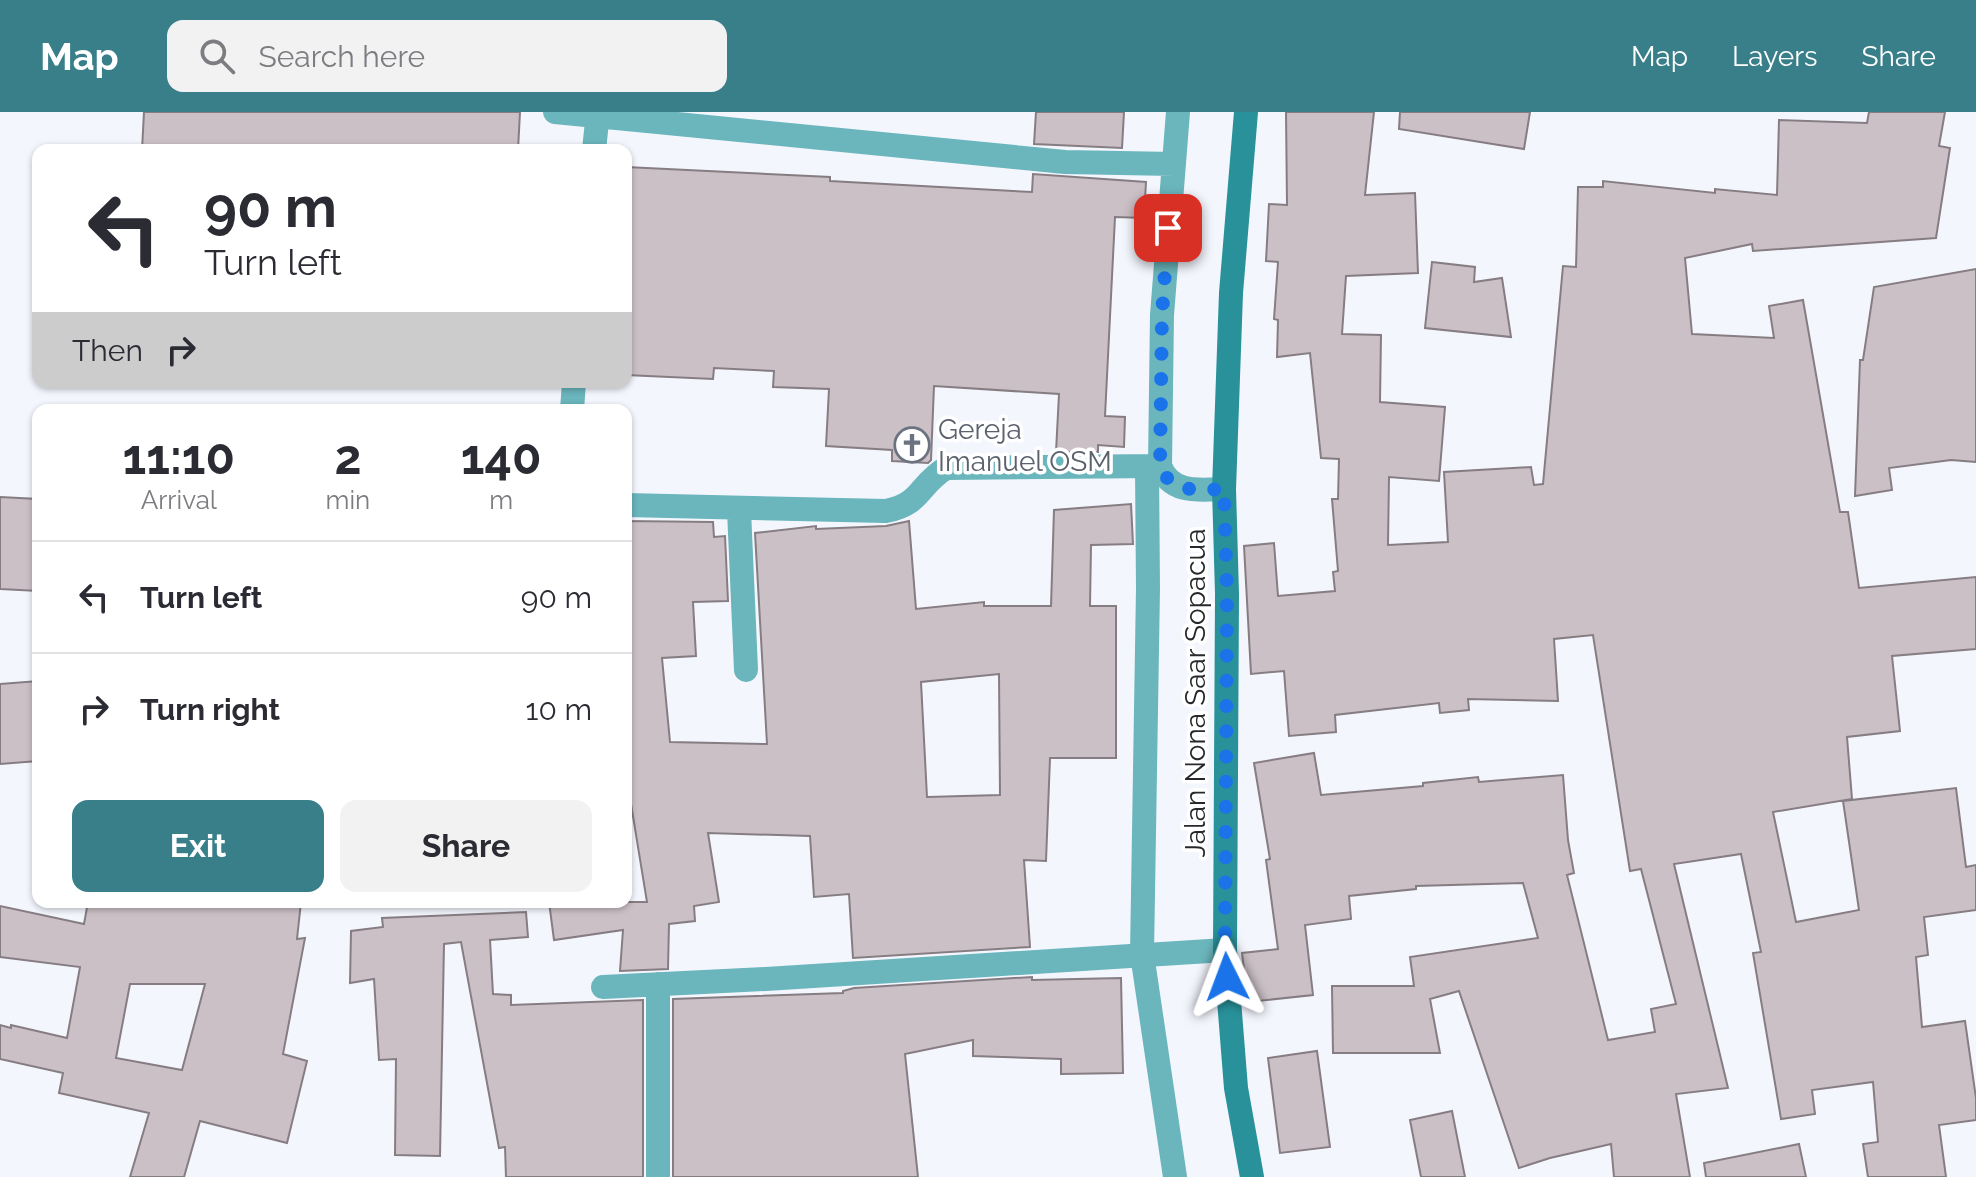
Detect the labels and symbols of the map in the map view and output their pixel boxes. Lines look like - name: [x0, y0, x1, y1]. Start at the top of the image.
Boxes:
- pin: [1134, 194, 1202, 262]
- place label: Gereja Imanuel OSM: [938, 413, 1112, 478]
- church icon: Gereja Imanuel OSM: [893, 426, 931, 464]
- street label: Jalan Nona Saar Sopacua: [1179, 529, 1212, 857]
- position arrow: [1185, 935, 1269, 1019]

